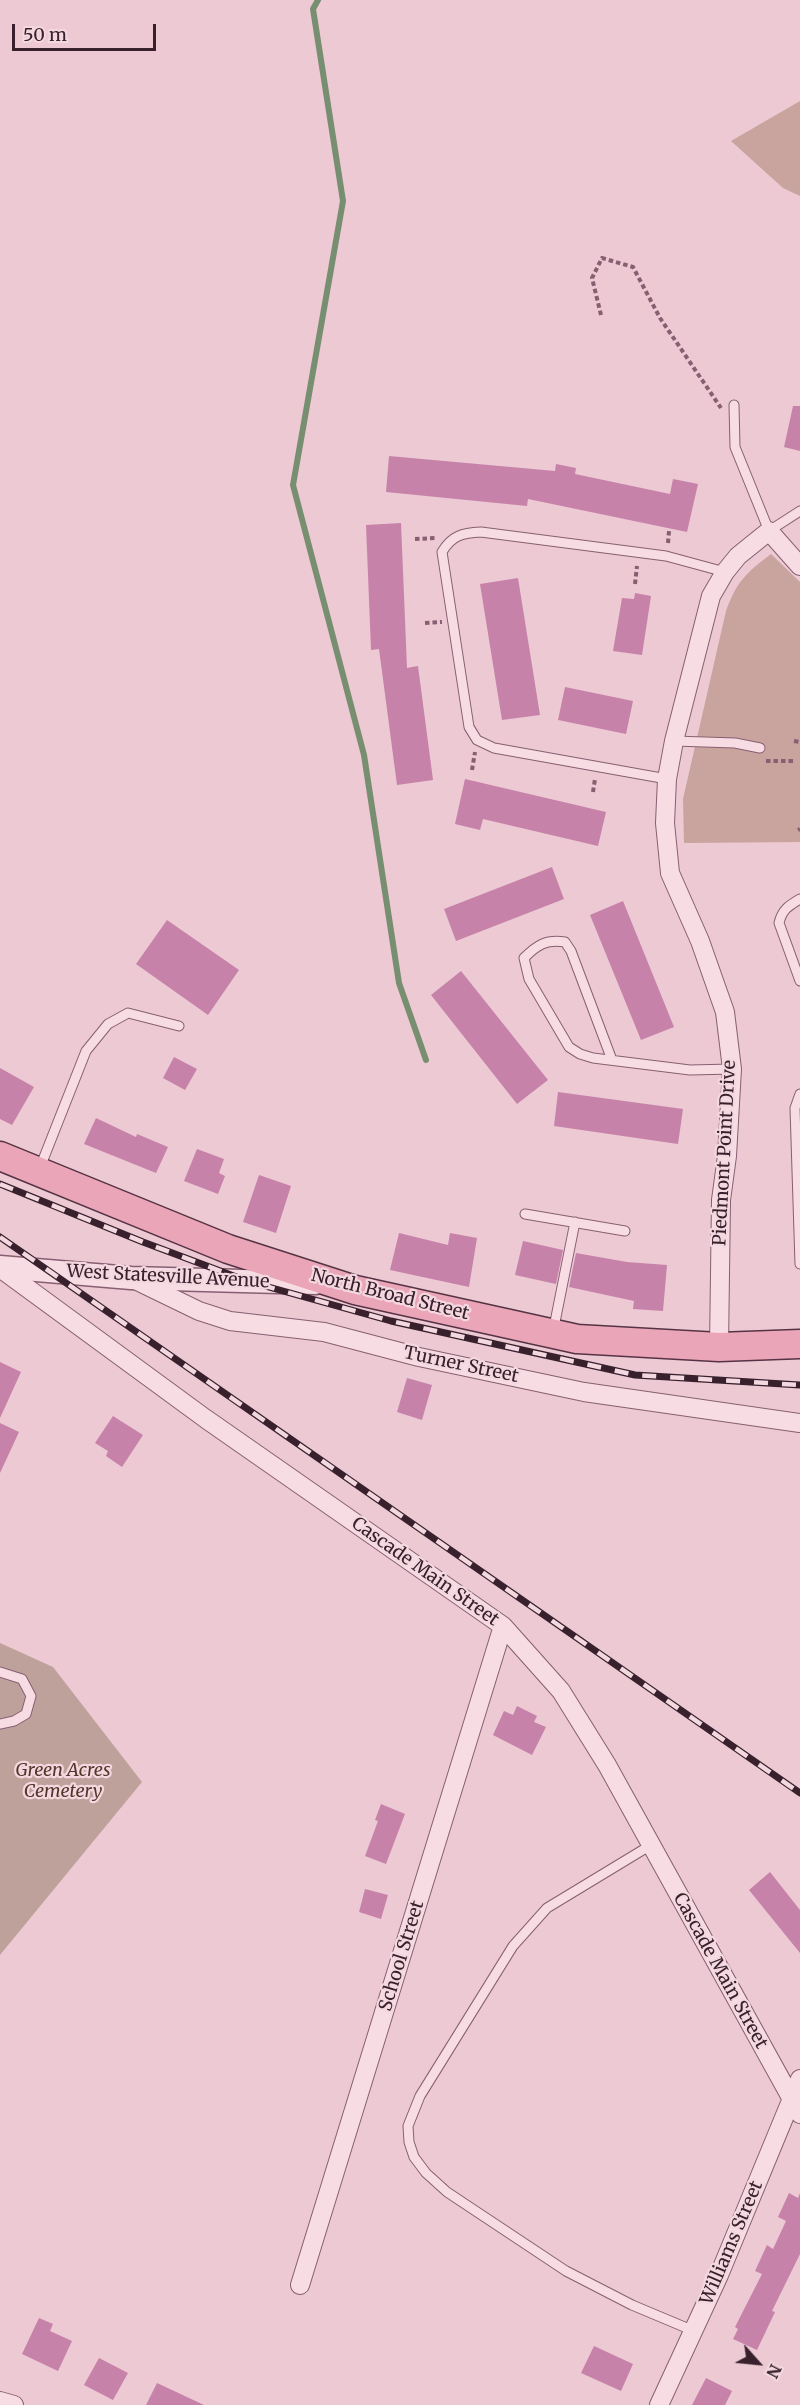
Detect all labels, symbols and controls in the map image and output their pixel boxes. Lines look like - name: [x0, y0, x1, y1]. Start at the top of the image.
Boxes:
- scale bar: [15, 12, 159, 50]
- text: 50 m: [23, 23, 67, 46]
- street label: Piedmont Point Drive: [709, 1059, 741, 1247]
- street label: West Statesville Avenue: [66, 1261, 270, 1293]
- street label: North Broad Street: [309, 1265, 471, 1325]
- street label: Turner Street: [402, 1342, 520, 1388]
- street label: Cascade Main Street: [347, 1513, 503, 1631]
- park label: Green Acres Cemetery: [16, 1760, 110, 1802]
- street label: Cascade Main Street: [668, 1889, 772, 2053]
- street label: School Street: [375, 1898, 429, 2014]
- street label: Williams Street: [696, 2178, 768, 2308]
- north arrow: [728, 2333, 788, 2393]
- text: N: [762, 2361, 786, 2381]

